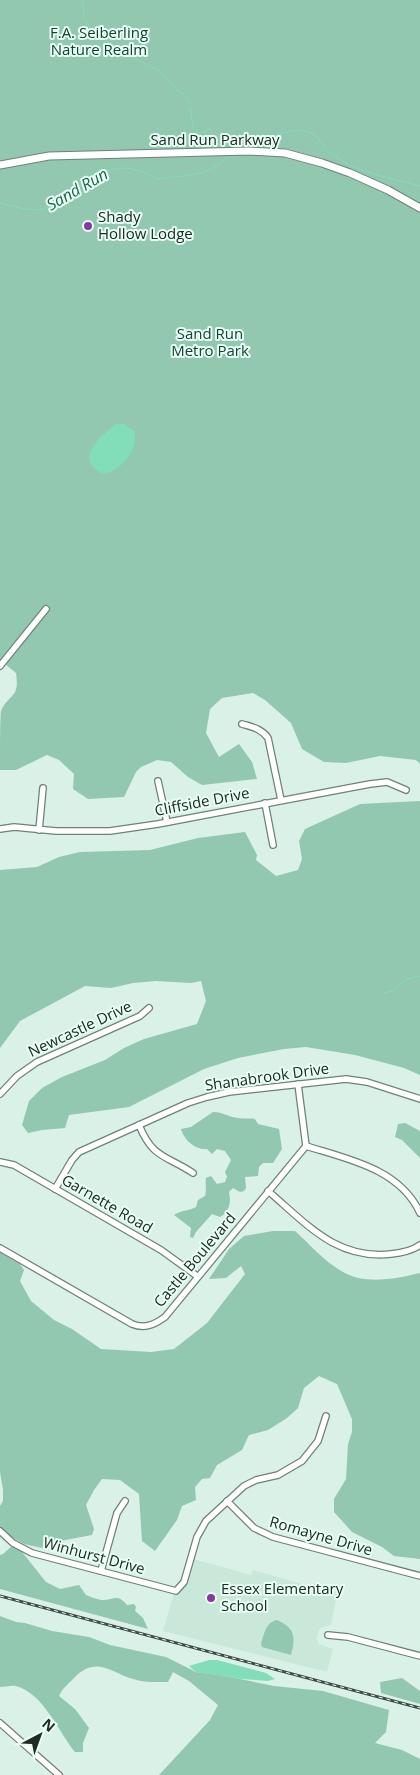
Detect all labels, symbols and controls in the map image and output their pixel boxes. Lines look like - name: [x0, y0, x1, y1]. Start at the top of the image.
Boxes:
- park label: F.A. Seiberling Nature Realm: [50, 22, 148, 59]
- street label: Sand Run Parkway: [150, 129, 280, 149]
- water label: Sand Run: [42, 163, 112, 215]
- place label: Shady Hollow Lodge: [98, 206, 193, 243]
- marker: Shady Hollow Lodge: [82, 220, 94, 232]
- park label: Sand Run Metro Park: [171, 323, 249, 360]
- street label: Cliffside Drive: [153, 782, 251, 820]
- street label: Newcastle Drive: [25, 995, 135, 1061]
- street label: Shanabrook Drive: [203, 1057, 330, 1095]
- street label: Garnette Road: [58, 1169, 157, 1237]
- street label: Castle Boulevard: [149, 1208, 240, 1311]
- street label: Romayne Drive: [267, 1511, 375, 1559]
- street label: Winhurst Drive: [41, 1532, 147, 1578]
- place label: Essex Elementary School: [221, 1578, 344, 1615]
- marker: Essex Elementary School: [205, 1592, 217, 1604]
- north arrow: [15, 1710, 65, 1760]
- text: N: [38, 1714, 59, 1736]

